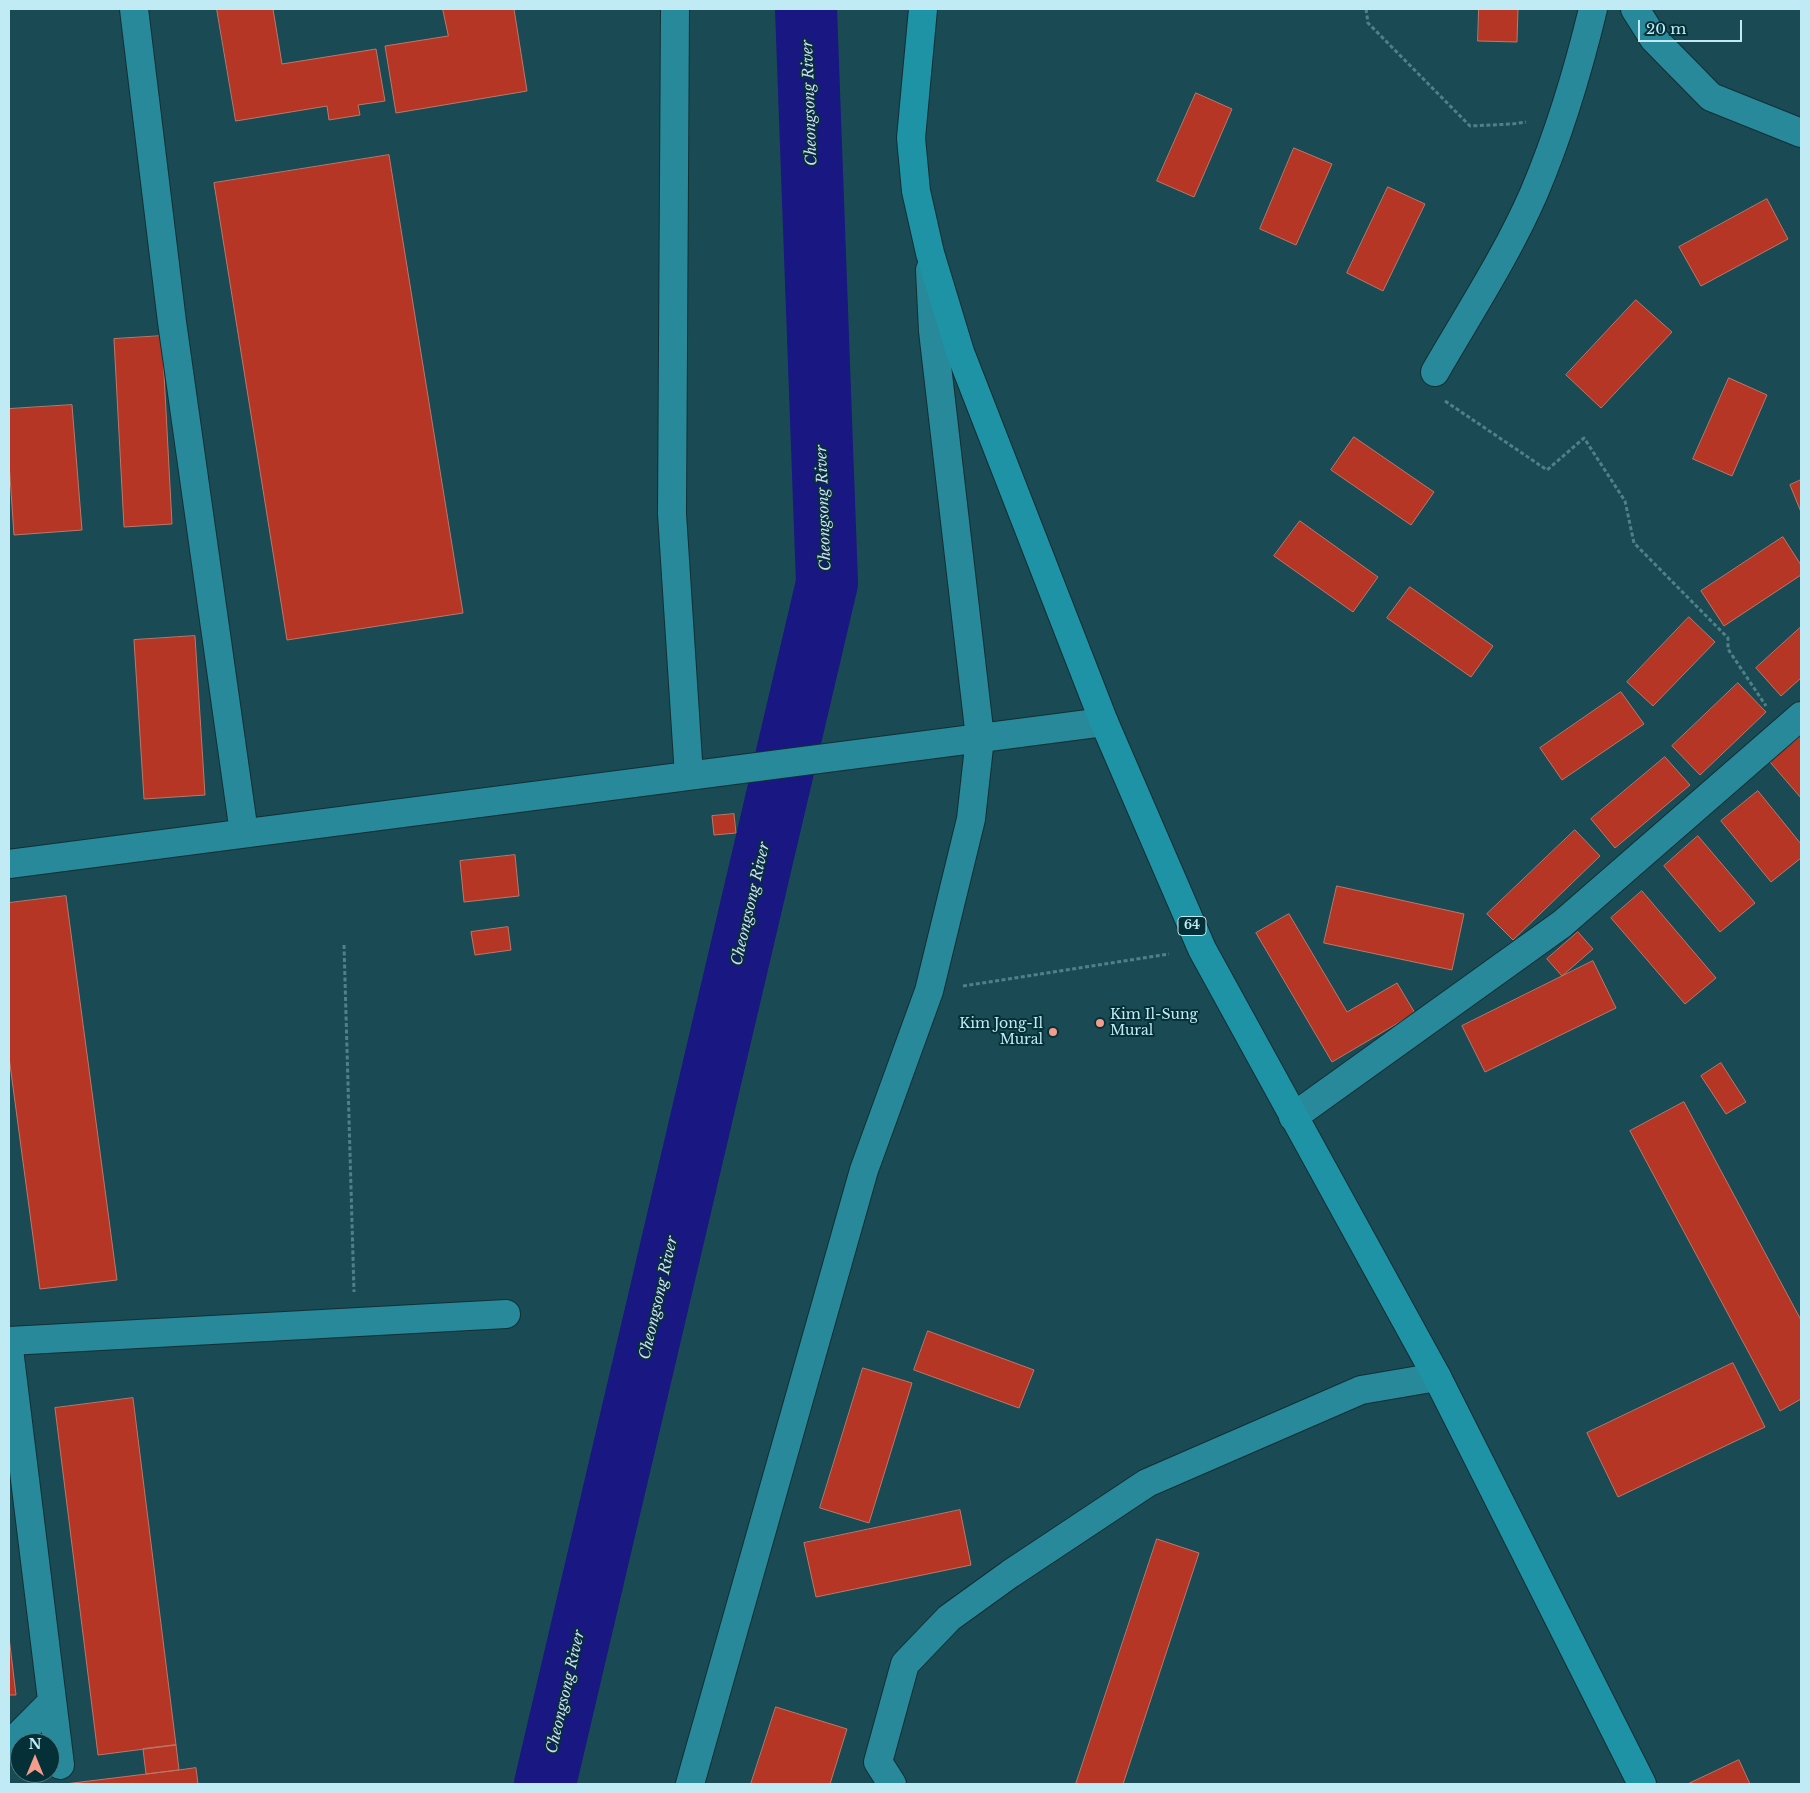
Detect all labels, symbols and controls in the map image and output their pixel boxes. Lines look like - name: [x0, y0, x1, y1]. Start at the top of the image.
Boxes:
- scale bar: [1640, 10, 1744, 42]
- text: 20 m: [1646, 19, 1686, 38]
- water label: Cheongsong River: [799, 40, 821, 166]
- water label: Cheongsong River: [813, 445, 835, 571]
- water label: Cheongsong River: [728, 841, 774, 967]
- road number: 64: [1178, 916, 1206, 936]
- place label: Kim Il-Sung Mural: [1110, 1007, 1198, 1040]
- place label: Kim Jong-Il Mural: [959, 1016, 1043, 1048]
- marker: Kim Il-Sung Mural: [1094, 1017, 1106, 1029]
- marker: Kim Jong-Il Mural: [1047, 1026, 1059, 1038]
- water label: Cheongsong River: [636, 1235, 682, 1361]
- water label: Cheongsong River: [543, 1629, 589, 1755]
- north arrow: [10, 1733, 60, 1783]
- text: N: [28, 1735, 42, 1753]

